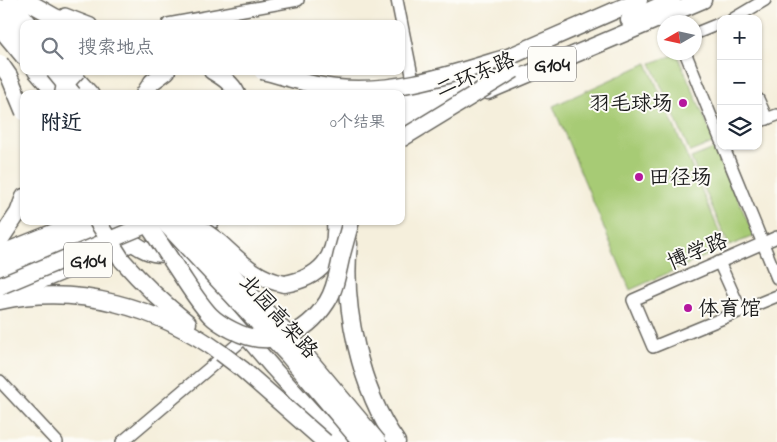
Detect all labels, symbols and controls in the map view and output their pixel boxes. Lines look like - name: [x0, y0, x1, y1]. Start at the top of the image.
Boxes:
- north arrow: [657, 15, 702, 60]
- map controls: [717, 15, 762, 150]
- button: +: [717, 15, 762, 60]
- search box: [20, 20, 405, 75]
- icon: search: [38, 34, 66, 62]
- text: 搜索地点: [78, 35, 154, 62]
- street label: 二环东路: [431, 46, 520, 106]
- road number: G104: [528, 46, 576, 82]
- button: −: [717, 60, 762, 105]
- place label: 羽毛球场: [589, 90, 673, 120]
- marker: 羽毛球场: [677, 97, 689, 109]
- button: layers: [717, 105, 762, 150]
- text: 附近: [40, 109, 82, 139]
- text: 0个结果: [330, 111, 385, 135]
- place label: 田径场: [649, 164, 712, 194]
- marker: 田径场: [633, 171, 645, 183]
- street label: 博学路: [663, 227, 733, 279]
- road number: G104: [64, 242, 112, 278]
- street label: 北园高架路: [231, 268, 324, 366]
- place label: 体育馆: [698, 295, 761, 325]
- marker: 体育馆: [682, 302, 694, 314]

